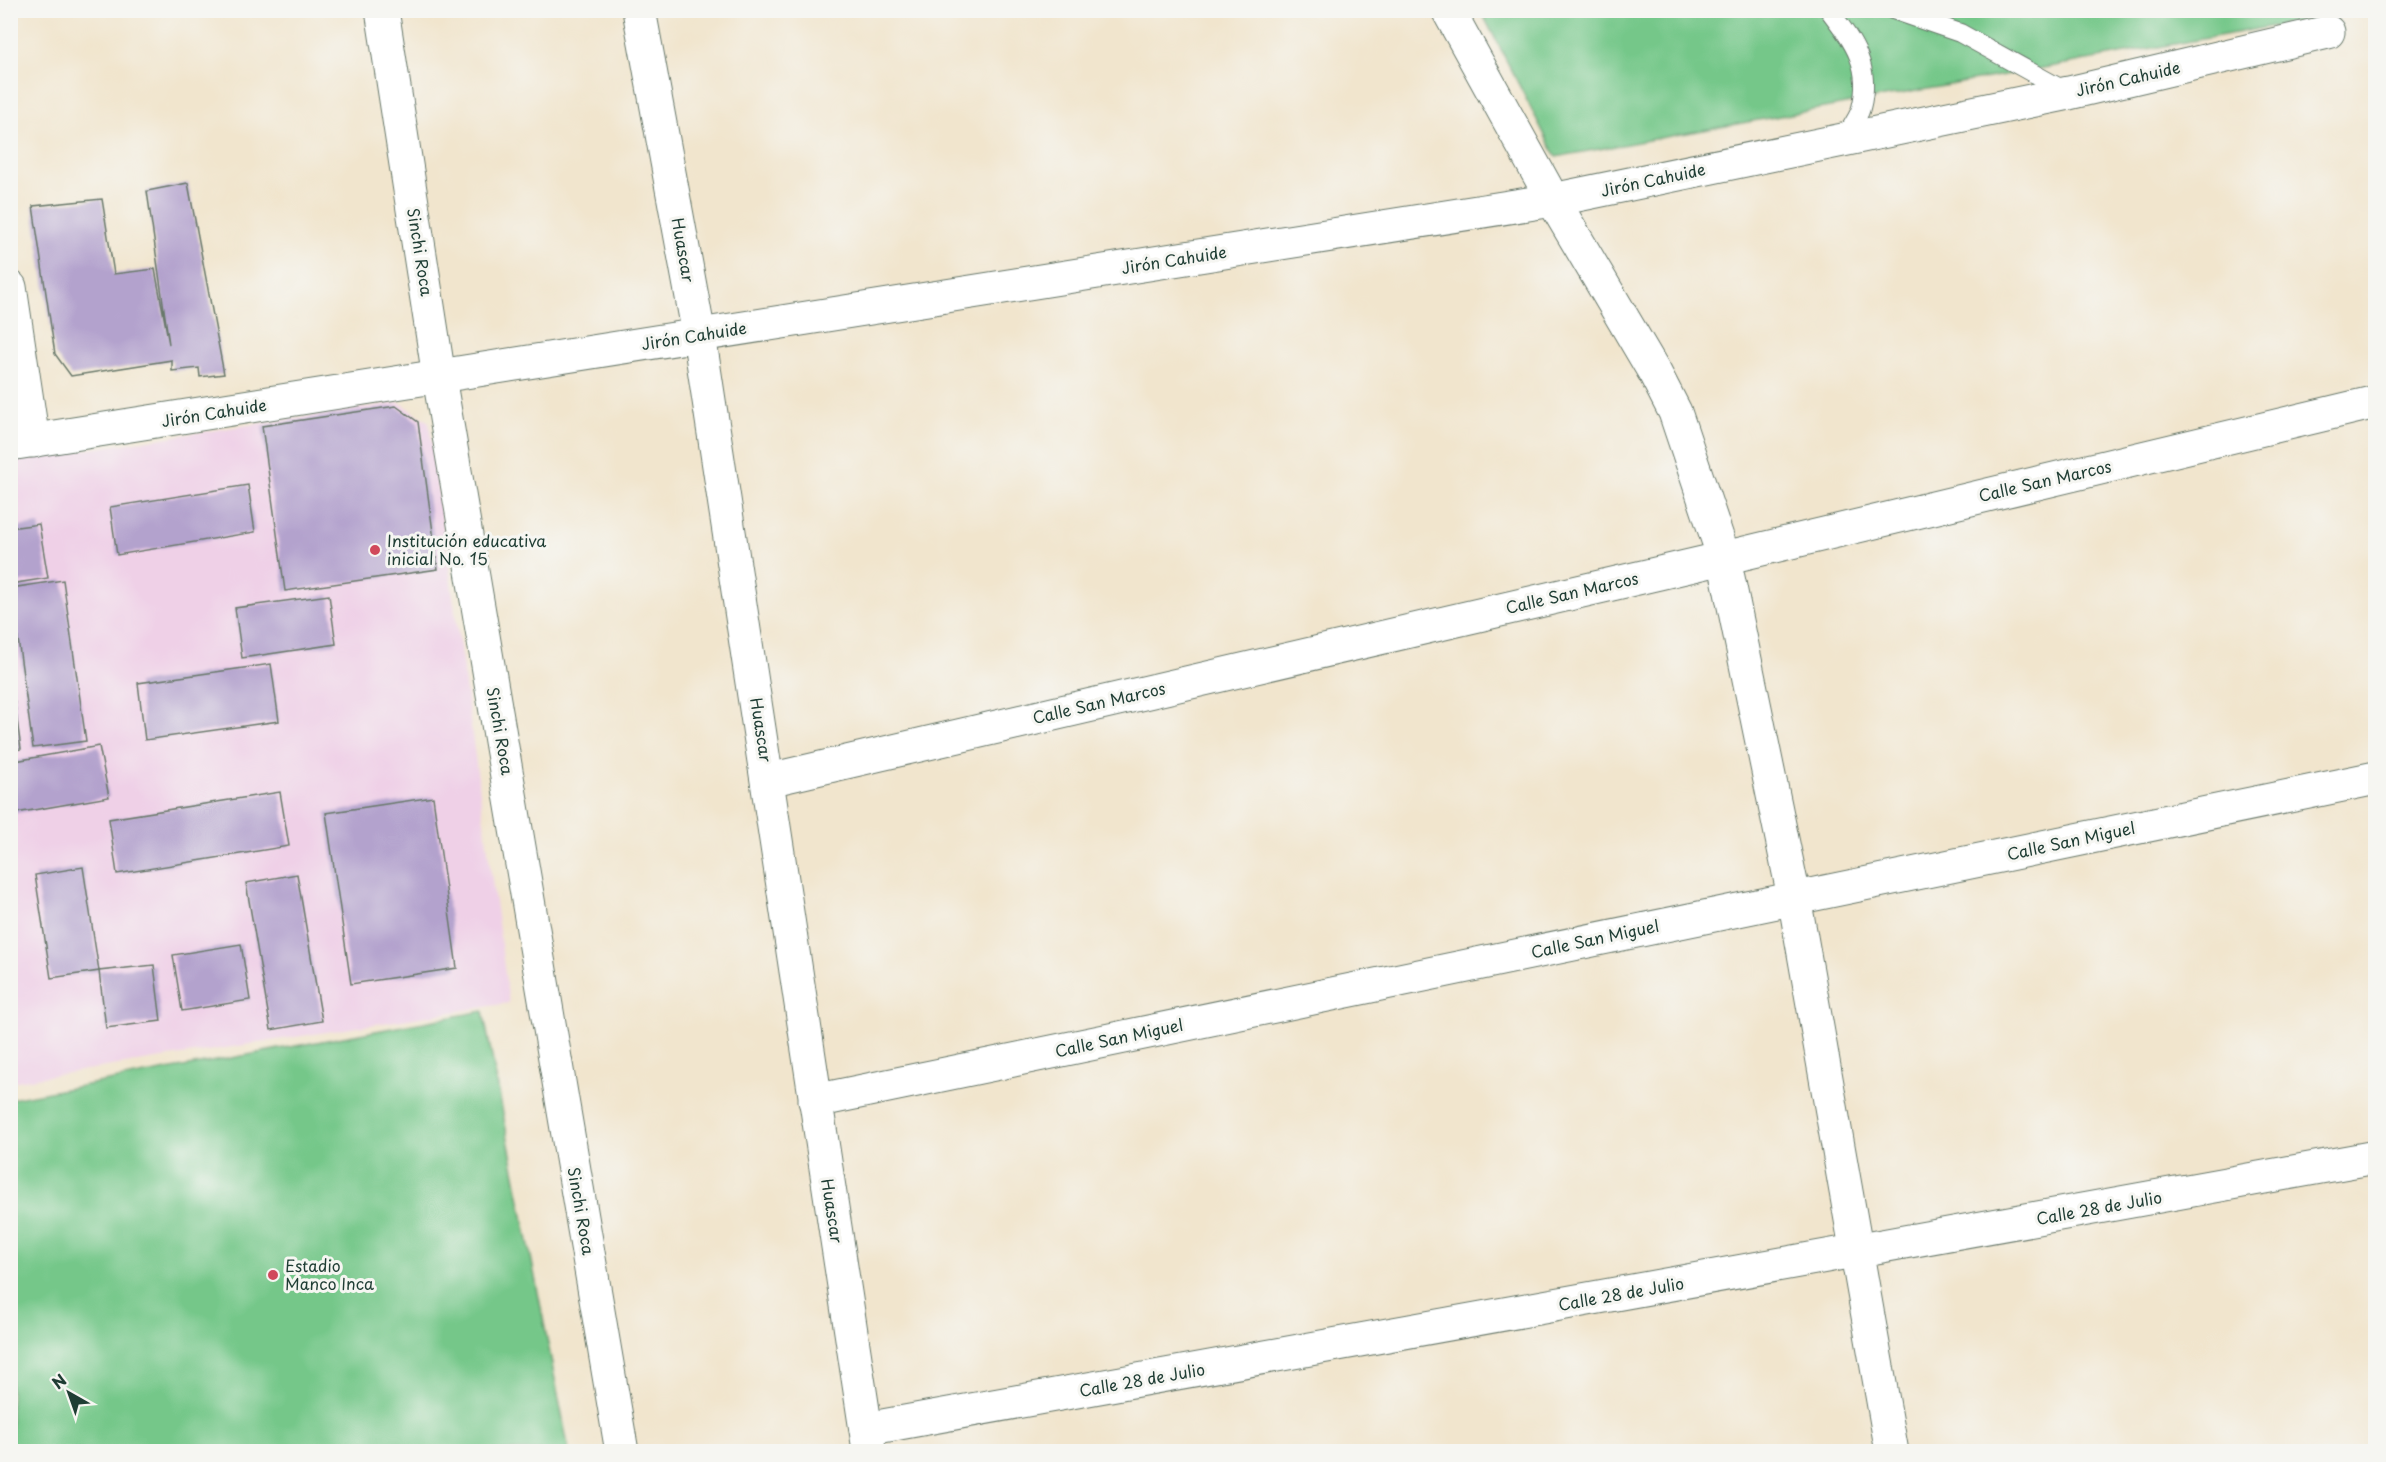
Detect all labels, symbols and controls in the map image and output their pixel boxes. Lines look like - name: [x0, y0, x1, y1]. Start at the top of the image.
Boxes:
- street label: Jirón Cahuide: [2073, 54, 2182, 102]
- street label: Jirón Cahuide: [1598, 156, 1707, 202]
- street label: Sinchi Roca: [402, 206, 440, 298]
- street label: Huascar: [667, 216, 702, 285]
- street label: Jirón Cahuide: [1119, 239, 1228, 279]
- street label: Jirón Cahuide: [639, 315, 748, 355]
- street label: Jirón Cahuide: [159, 392, 268, 432]
- street label: Calle San Marcos: [1976, 453, 2114, 507]
- place label: Institución educativa inicial No. 15: [387, 528, 546, 570]
- marker: Institución educativa inicial No. 15: [368, 543, 382, 557]
- street label: Calle San Marcos: [1503, 565, 1641, 619]
- street label: Calle San Marcos: [1030, 675, 1168, 729]
- street label: Sinchi Roca: [481, 685, 521, 777]
- street label: Huascar: [745, 696, 779, 765]
- street label: Calle San Miguel: [2005, 815, 2137, 865]
- street label: Calle San Miguel: [1529, 913, 1661, 963]
- street label: Calle San Miguel: [1053, 1012, 1185, 1062]
- street label: Sinchi Roca: [562, 1165, 602, 1257]
- street label: Huascar: [816, 1177, 850, 1246]
- street label: Calle 28 de Julio: [2034, 1184, 2164, 1230]
- place label: Estadio Manco Inca: [285, 1253, 374, 1295]
- marker: Estadio Manco Inca: [266, 1268, 280, 1282]
- street label: Calle 28 de Julio: [1556, 1270, 1686, 1316]
- street label: Calle 28 de Julio: [1077, 1356, 1207, 1402]
- north arrow: [39, 1363, 99, 1423]
- text: N: [46, 1367, 71, 1394]

